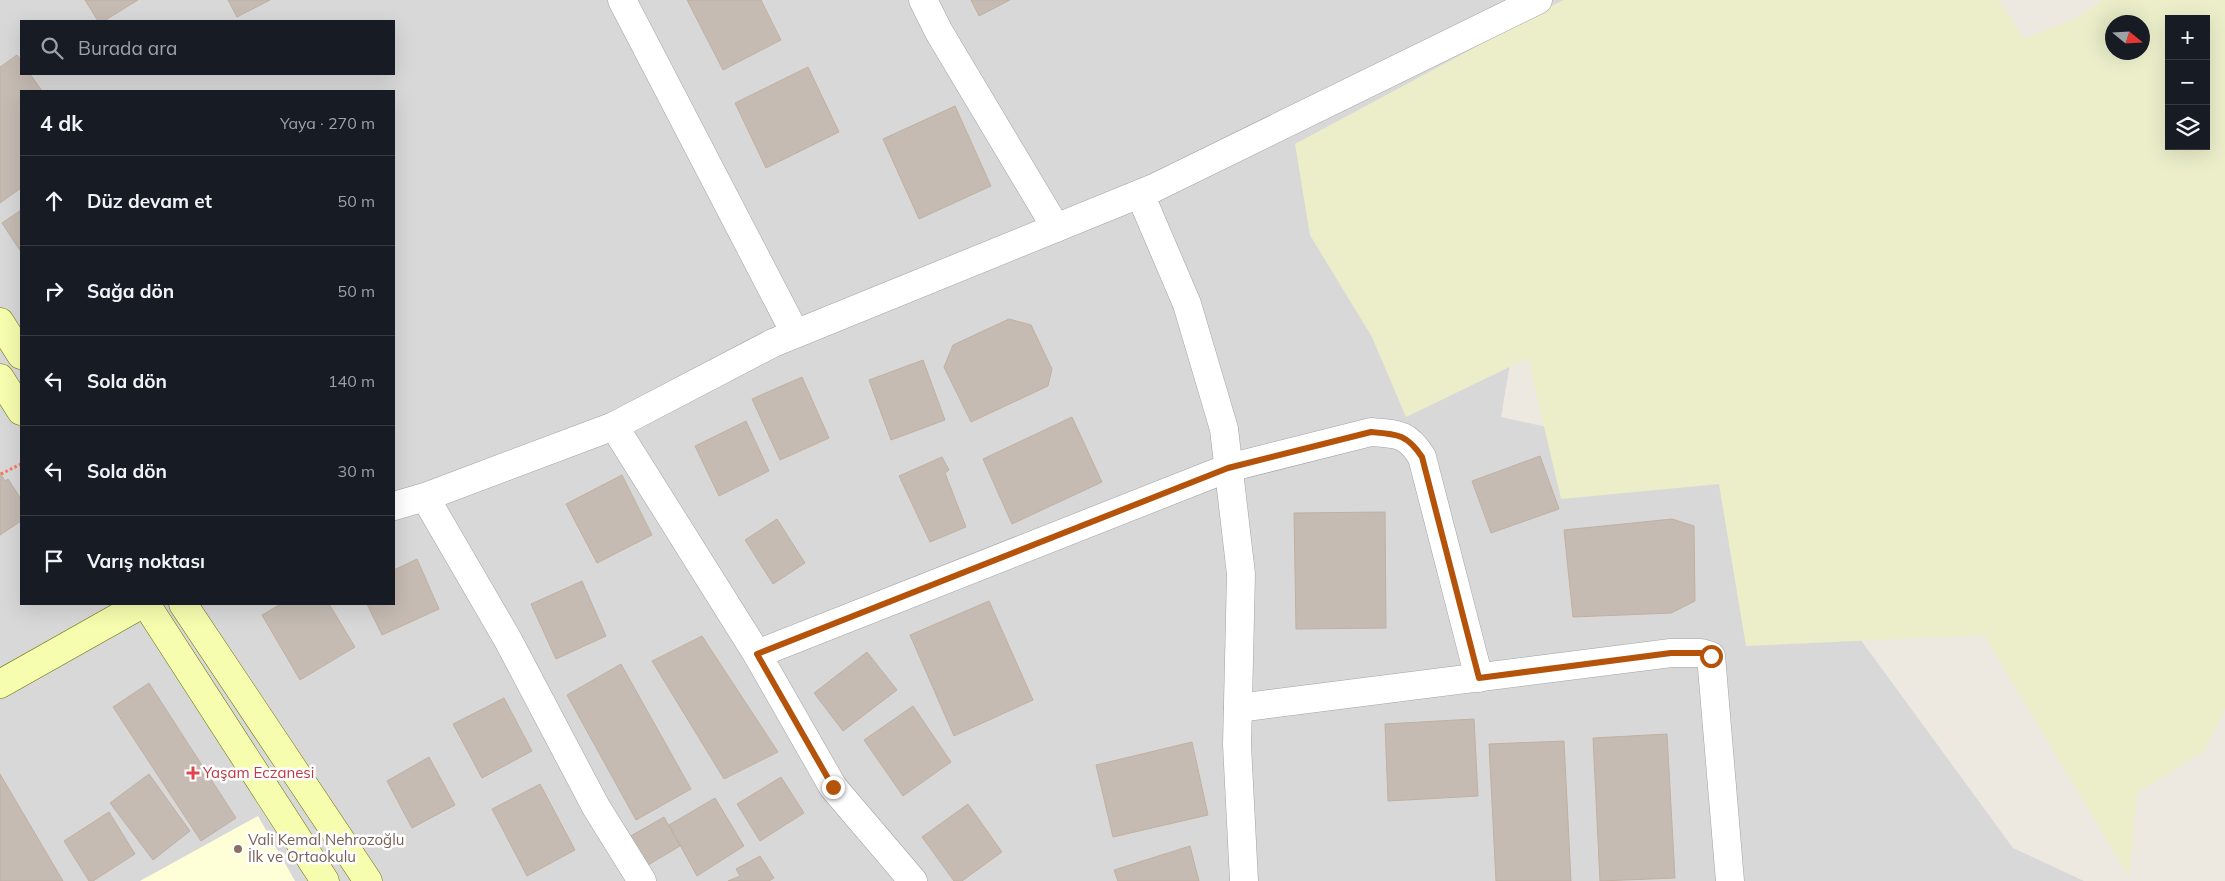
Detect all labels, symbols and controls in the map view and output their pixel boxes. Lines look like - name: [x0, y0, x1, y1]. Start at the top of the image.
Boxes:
- north arrow: [2105, 15, 2150, 60]
- map controls: [2165, 15, 2210, 150]
- button: +: [2165, 15, 2210, 60]
- search box: [20, 20, 395, 75]
- icon: search: [38, 34, 66, 62]
- text: Burada ara: [78, 36, 177, 60]
- button: −: [2165, 60, 2210, 105]
- button: layers: [2165, 105, 2210, 150]
- text: 4 dk: [40, 110, 83, 136]
- text: Yaya · 270 m: [280, 113, 375, 133]
- icon: ahead: [40, 187, 68, 215]
- text: Düz devam et: [87, 189, 212, 213]
- text: 50 m: [338, 191, 375, 211]
- icon: right: [40, 277, 68, 305]
- text: Sağa dön: [87, 279, 174, 303]
- text: 50 m: [338, 281, 375, 301]
- icon: left: [40, 367, 68, 395]
- text: Sola dön: [87, 369, 167, 393]
- text: 140 m: [328, 371, 375, 391]
- icon: left: [40, 457, 68, 485]
- text: Sola dön: [87, 459, 167, 483]
- text: 30 m: [338, 461, 375, 481]
- icon: arrive: [40, 547, 68, 575]
- text: Varış noktası: [87, 549, 205, 573]
- route start: [1700, 645, 1723, 668]
- place label: Yaşam Eczanesi: [202, 763, 314, 782]
- marker: Yaşam Eczanesi: [187, 767, 199, 779]
- route end: [822, 776, 845, 799]
- place label: Vali Kemal Nehrozoğlu İlk ve Ortaokulu: [248, 830, 404, 866]
- marker: Vali Kemal Nehrozoğlu İlk ve Ortaokulu: [232, 843, 244, 855]

